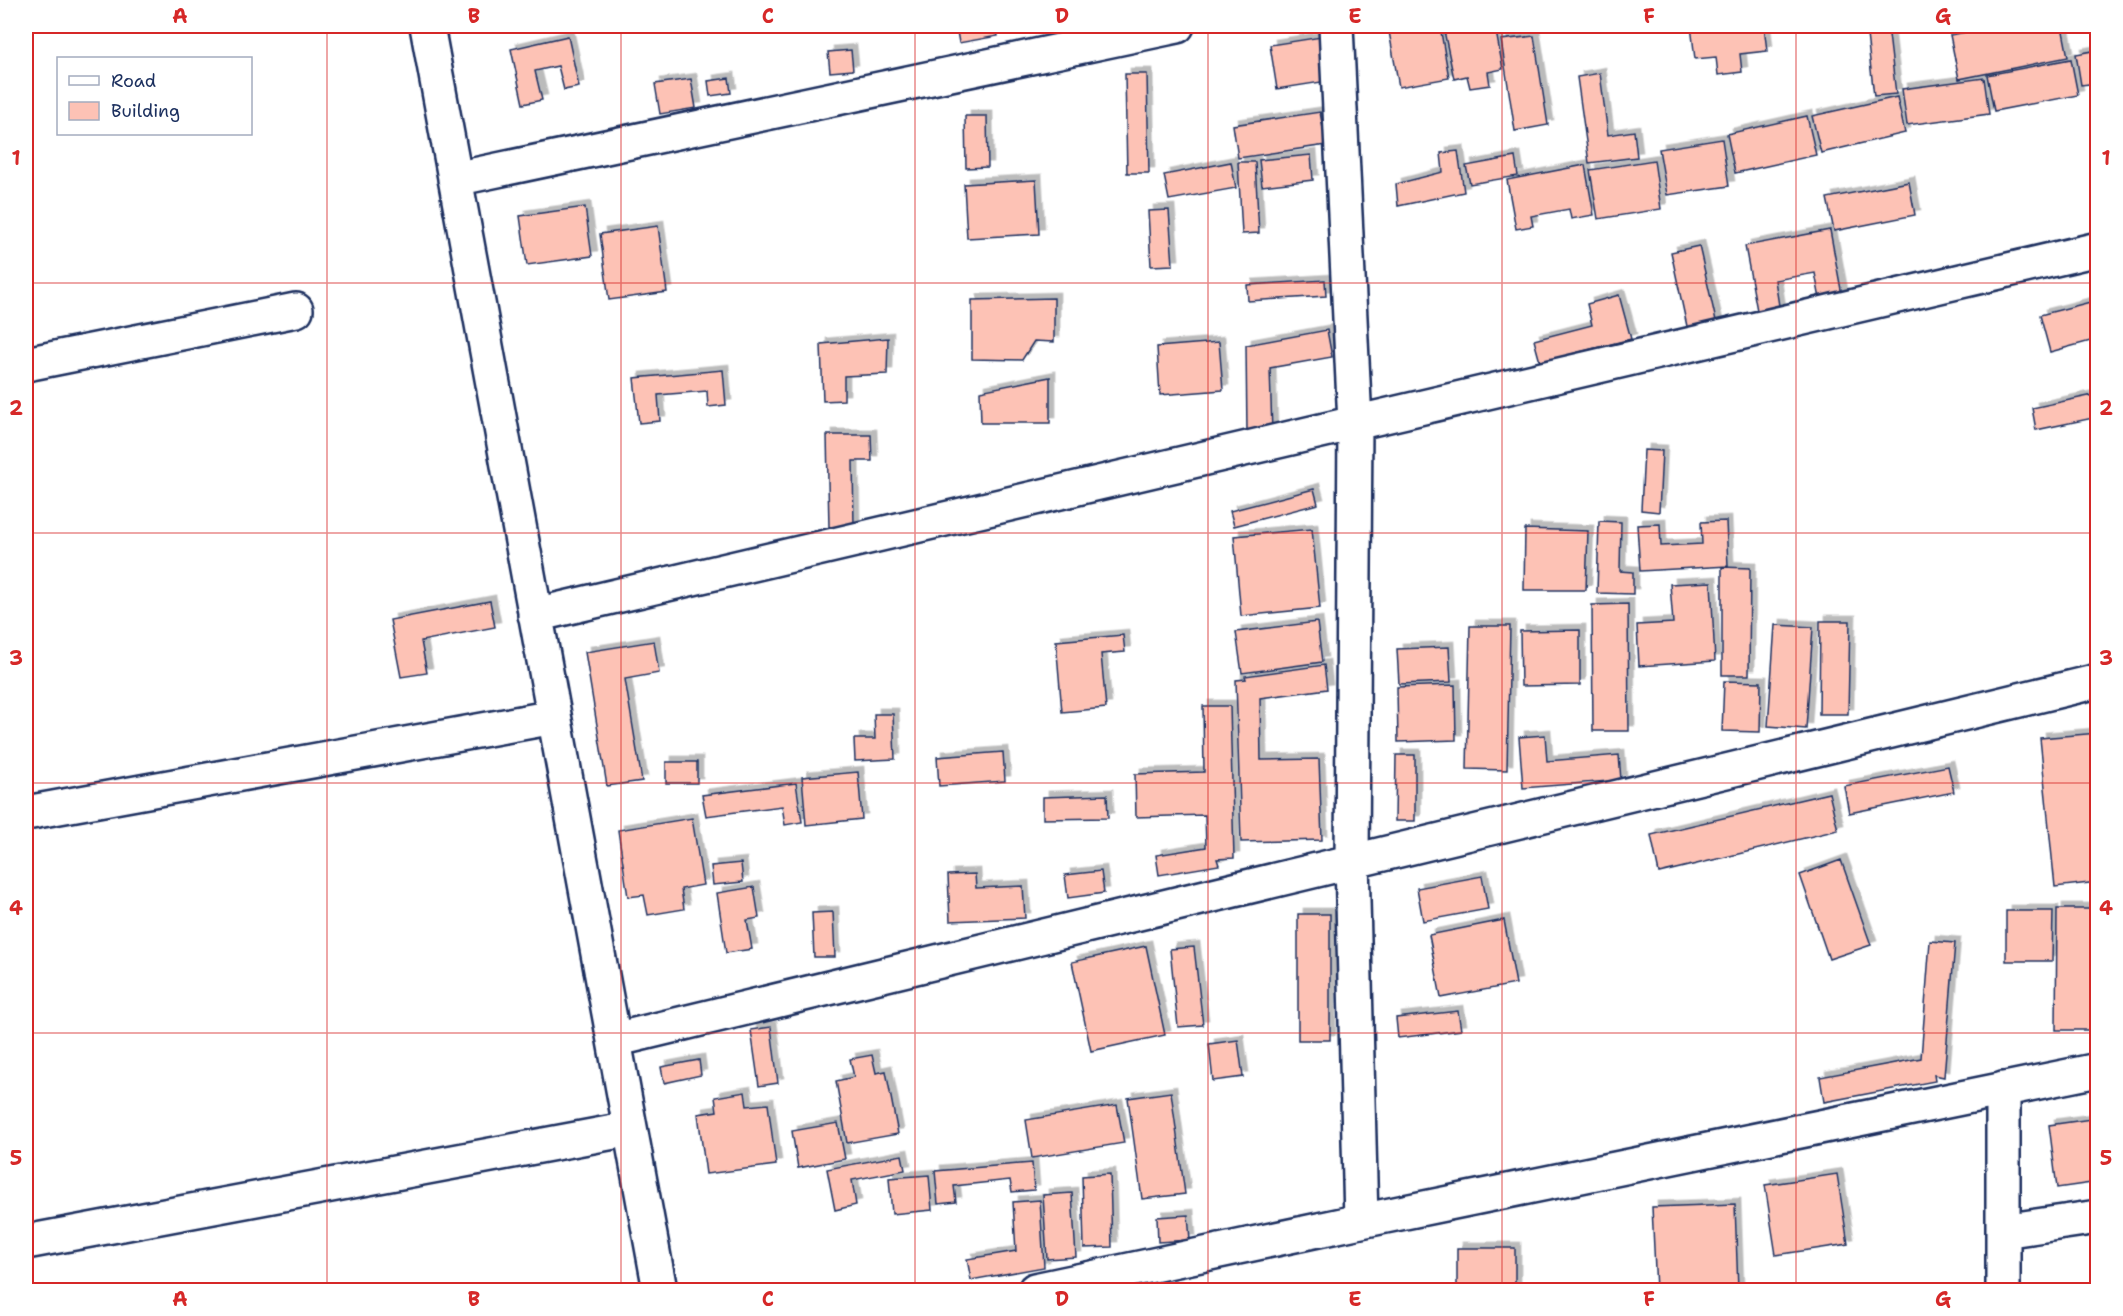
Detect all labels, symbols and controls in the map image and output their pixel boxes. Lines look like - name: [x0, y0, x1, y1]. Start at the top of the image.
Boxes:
- text: A: [172, 3, 188, 29]
- text: B: [468, 3, 480, 29]
- text: C: [762, 3, 774, 29]
- text: D: [1055, 3, 1069, 29]
- text: E: [1348, 3, 1362, 29]
- text: F: [1643, 3, 1655, 29]
- text: G: [1935, 3, 1951, 29]
- legend: [57, 57, 252, 135]
- text: Road: [111, 69, 156, 93]
- text: Building: [111, 99, 180, 123]
- text: 1: [11, 145, 21, 171]
- text: 1: [2101, 145, 2111, 171]
- text: 2: [9, 395, 23, 421]
- text: 2: [2099, 395, 2113, 421]
- text: 3: [9, 645, 23, 671]
- text: 3: [2099, 645, 2113, 671]
- text: 4: [9, 895, 23, 921]
- text: 4: [2099, 895, 2113, 921]
- text: 5: [10, 1145, 22, 1171]
- text: 5: [2100, 1145, 2112, 1171]
- text: A: [172, 1286, 188, 1312]
- text: B: [468, 1286, 480, 1312]
- text: C: [762, 1286, 774, 1312]
- text: D: [1055, 1286, 1069, 1312]
- text: E: [1348, 1286, 1362, 1312]
- text: F: [1643, 1286, 1655, 1312]
- text: G: [1935, 1286, 1951, 1312]

